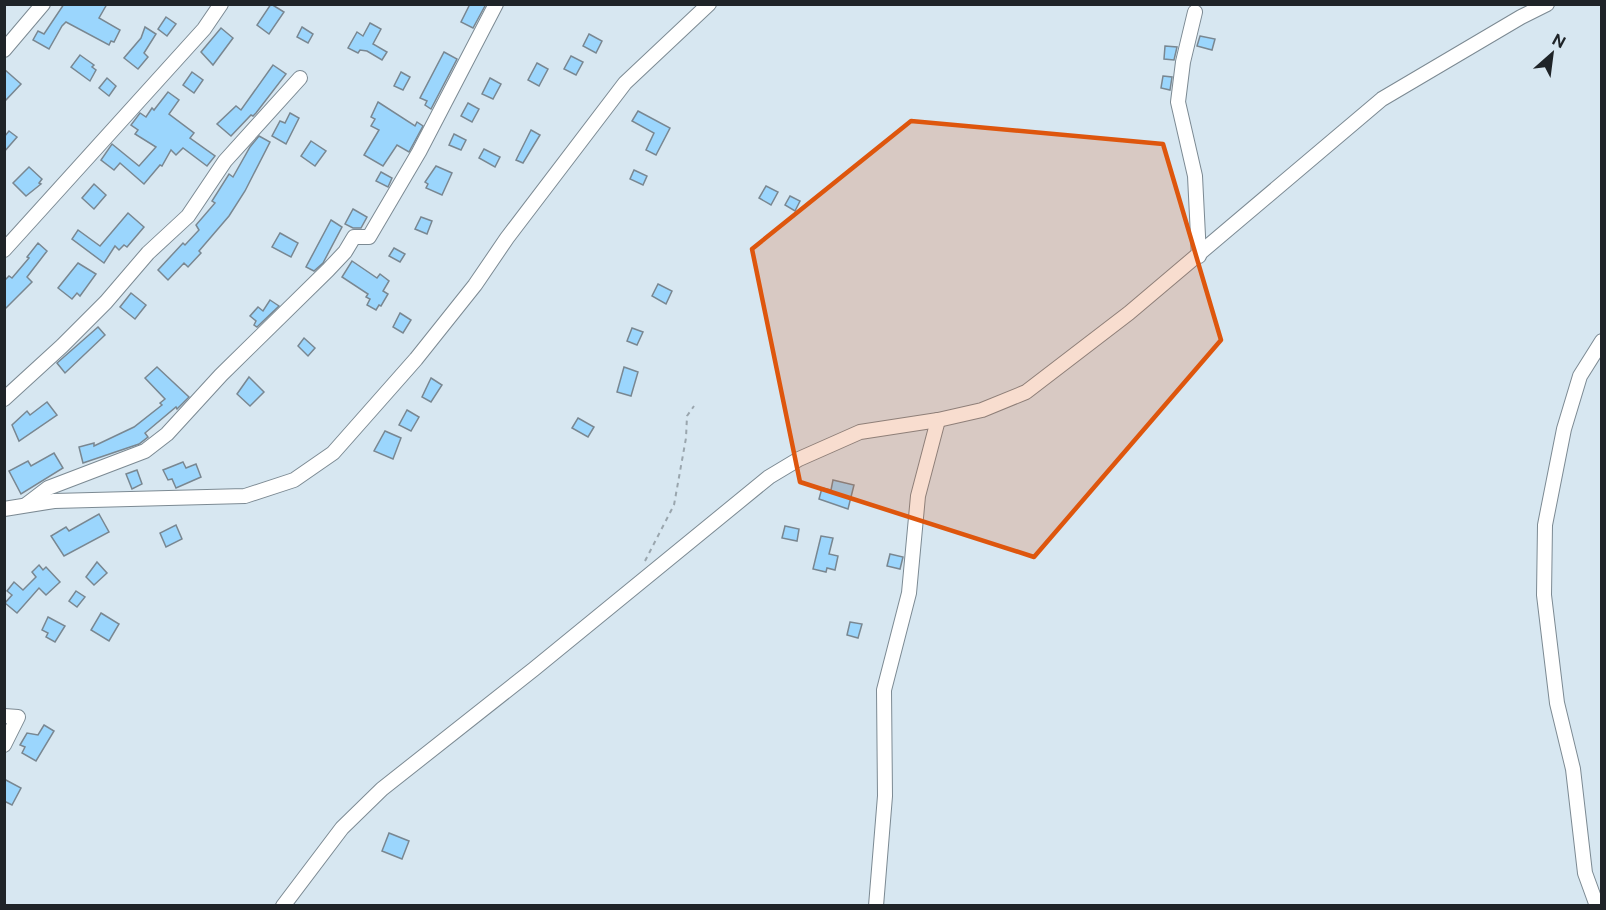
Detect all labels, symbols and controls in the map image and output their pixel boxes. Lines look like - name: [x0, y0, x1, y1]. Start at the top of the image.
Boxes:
- north arrow: [1522, 24, 1582, 84]
- text: N: [1549, 30, 1569, 53]

